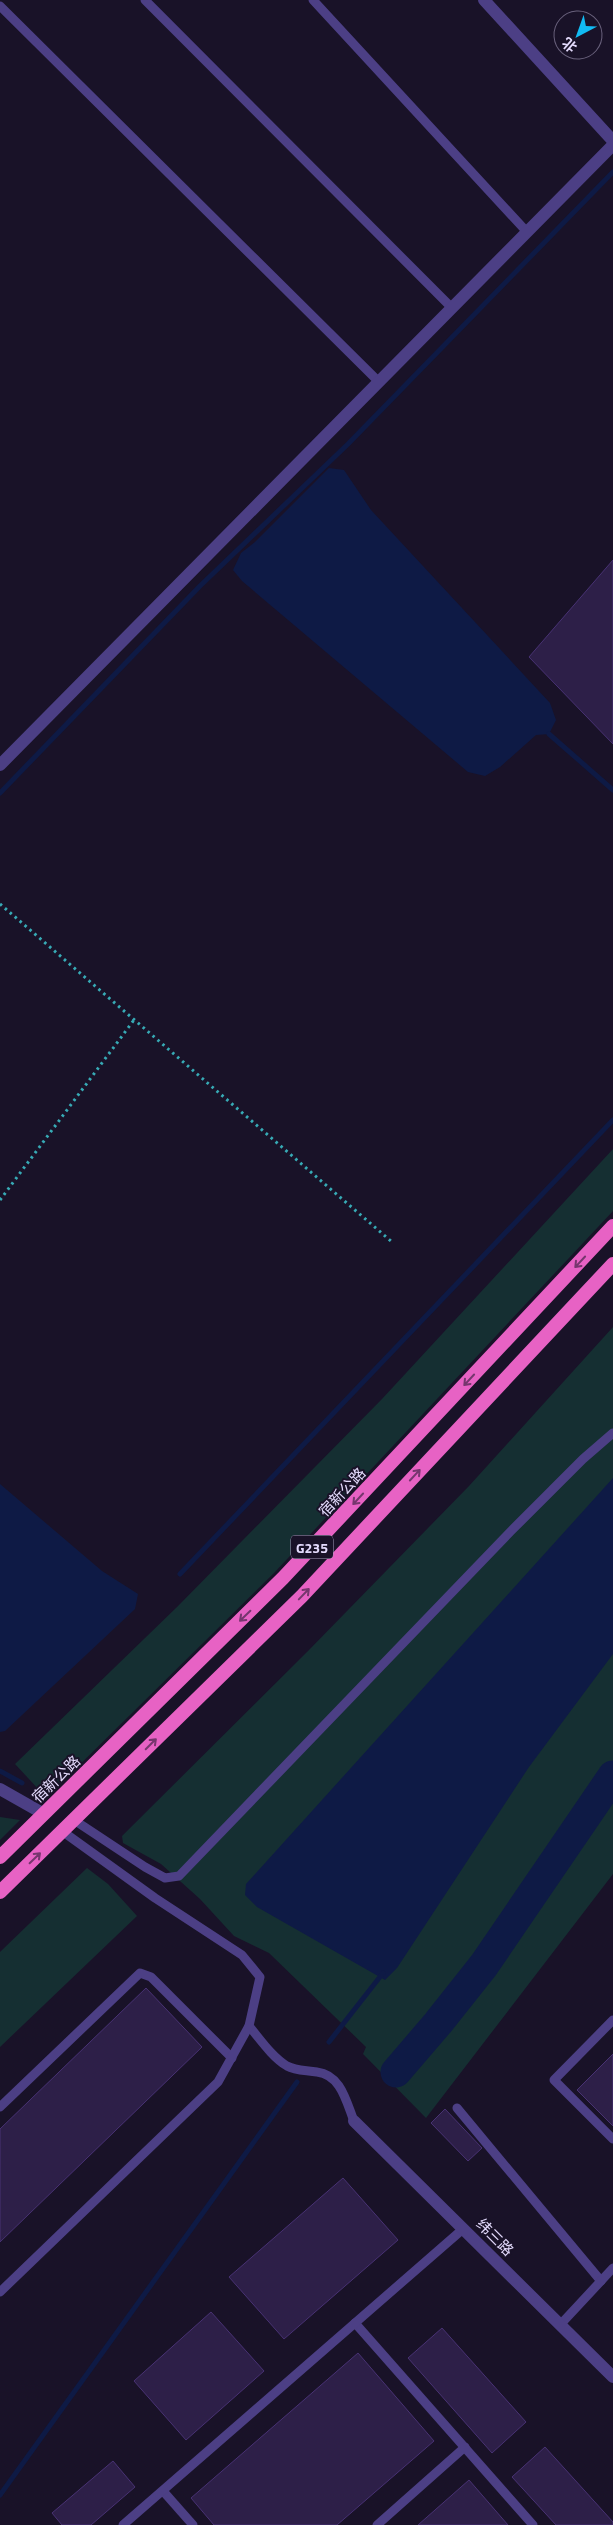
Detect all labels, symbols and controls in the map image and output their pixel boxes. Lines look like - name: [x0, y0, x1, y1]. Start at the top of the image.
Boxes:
- north arrow: [553, 10, 603, 60]
- text: 北: [557, 33, 581, 58]
- one-way arrow: [574, 1255, 586, 1268]
- one-way arrow: [463, 1374, 475, 1387]
- street label: 宿新公路: [313, 1462, 371, 1522]
- one-way arrow: [409, 1469, 421, 1481]
- one-way arrow: [352, 1493, 364, 1505]
- road number: G235: [291, 1535, 333, 1558]
- one-way arrow: [298, 1587, 310, 1600]
- one-way arrow: [239, 1610, 251, 1622]
- one-way arrow: [145, 1738, 157, 1751]
- street label: 宿新公路: [26, 1750, 86, 1808]
- one-way arrow: [29, 1852, 41, 1864]
- street label: 纬三路: [471, 2213, 519, 2261]

